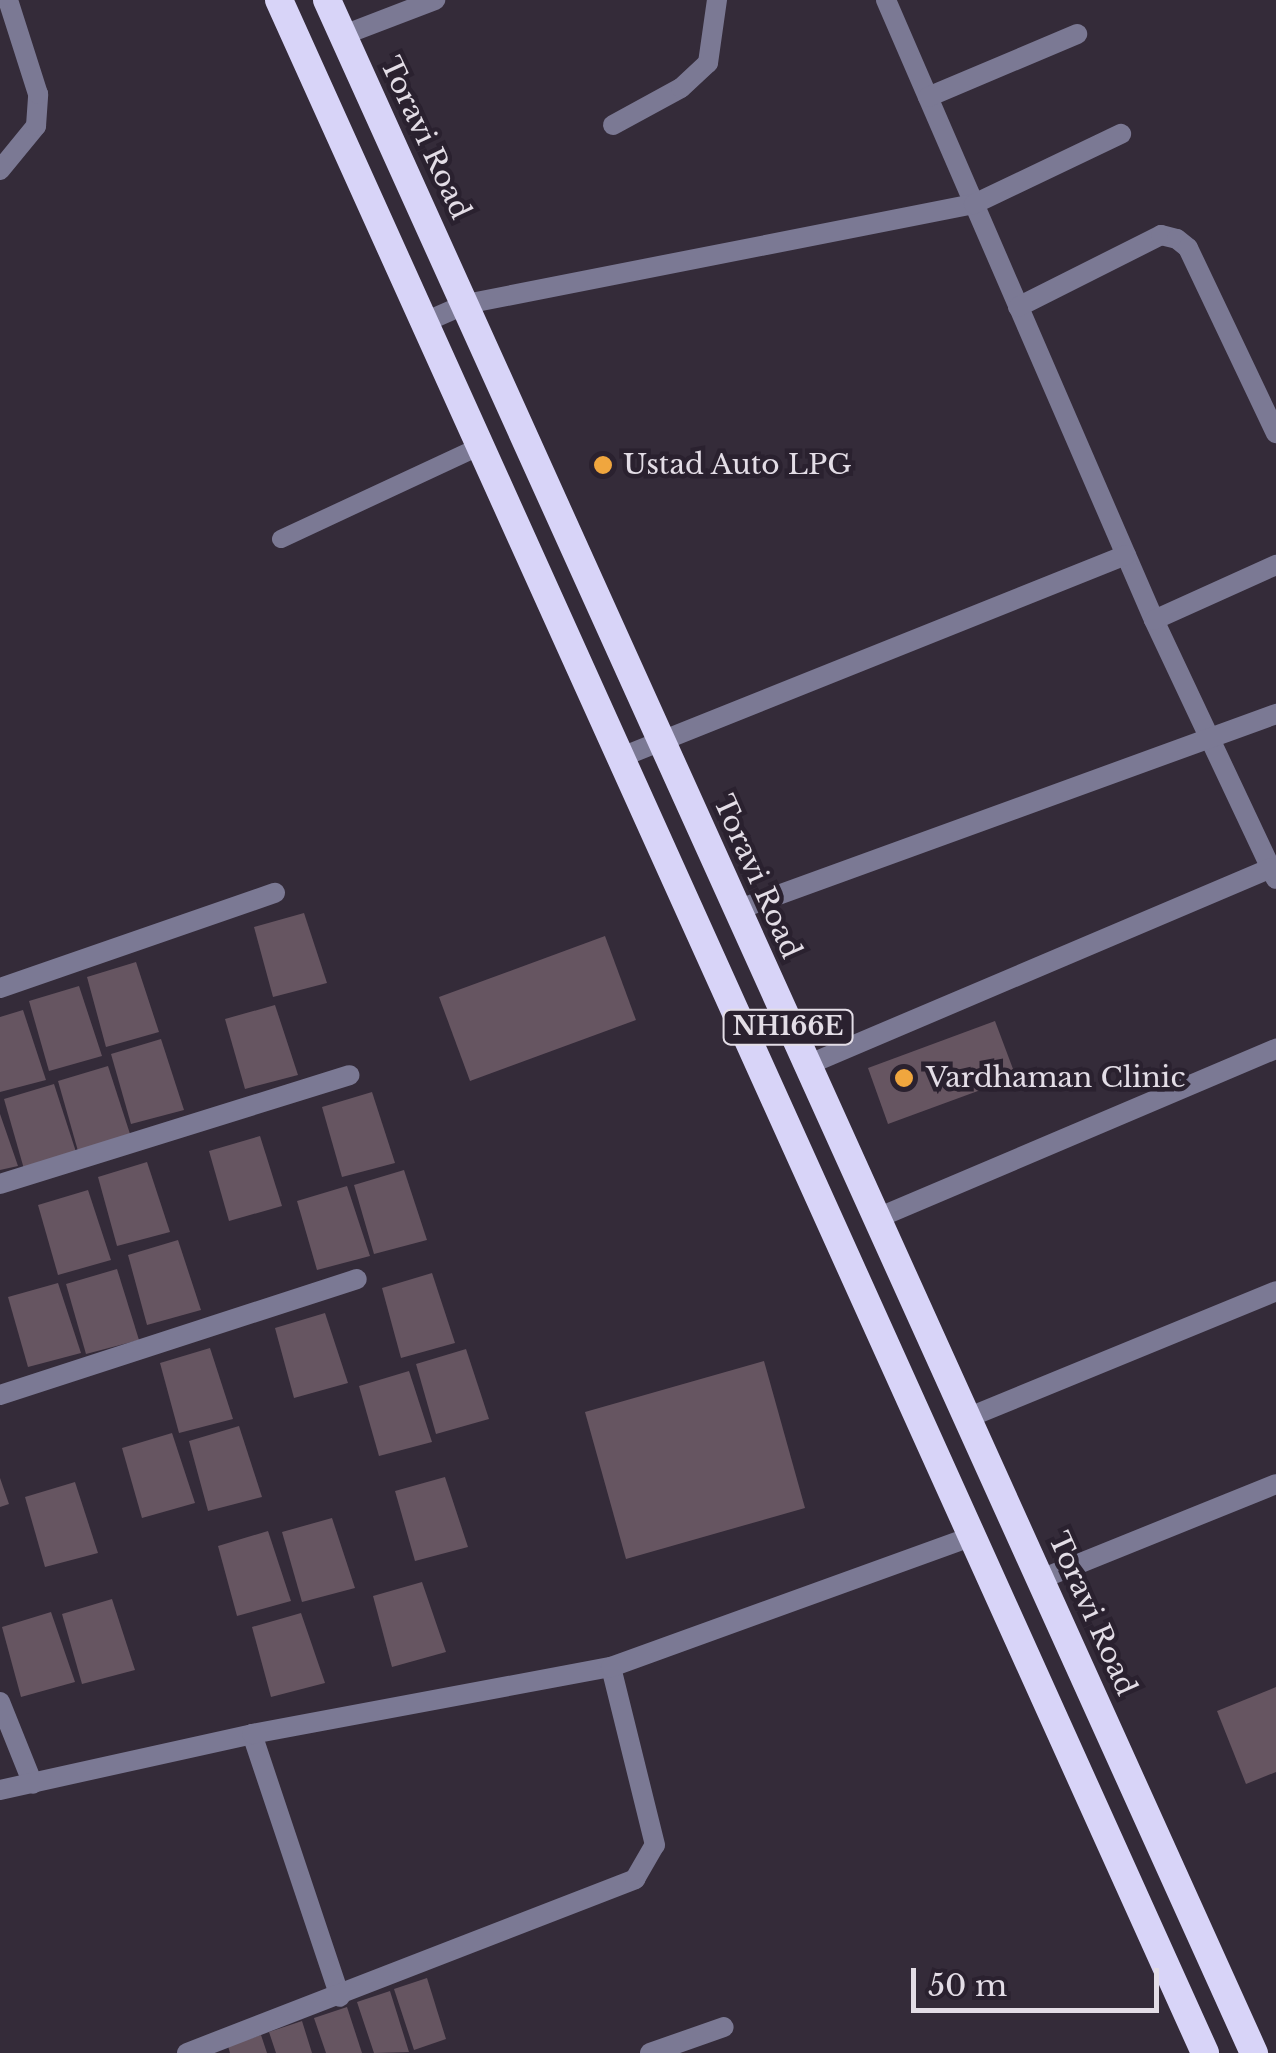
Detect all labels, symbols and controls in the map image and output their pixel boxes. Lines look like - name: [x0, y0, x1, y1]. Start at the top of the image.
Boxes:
- street label: Toravi Road: [373, 52, 477, 224]
- place label: Ustad Auto LPG: [623, 448, 853, 482]
- marker: Ustad Auto LPG: [592, 454, 614, 476]
- street label: Toravi Road: [706, 790, 808, 964]
- road number: NH166E: [720, 1007, 856, 1047]
- place label: Vardhaman Clinic: [926, 1061, 1185, 1095]
- marker: Vardhaman Clinic: [891, 1065, 917, 1091]
- street label: Toravi Road: [1041, 1527, 1143, 1701]
- scale bar: [916, 1948, 1164, 2010]
- text: 50 m: [928, 1967, 1007, 2004]

